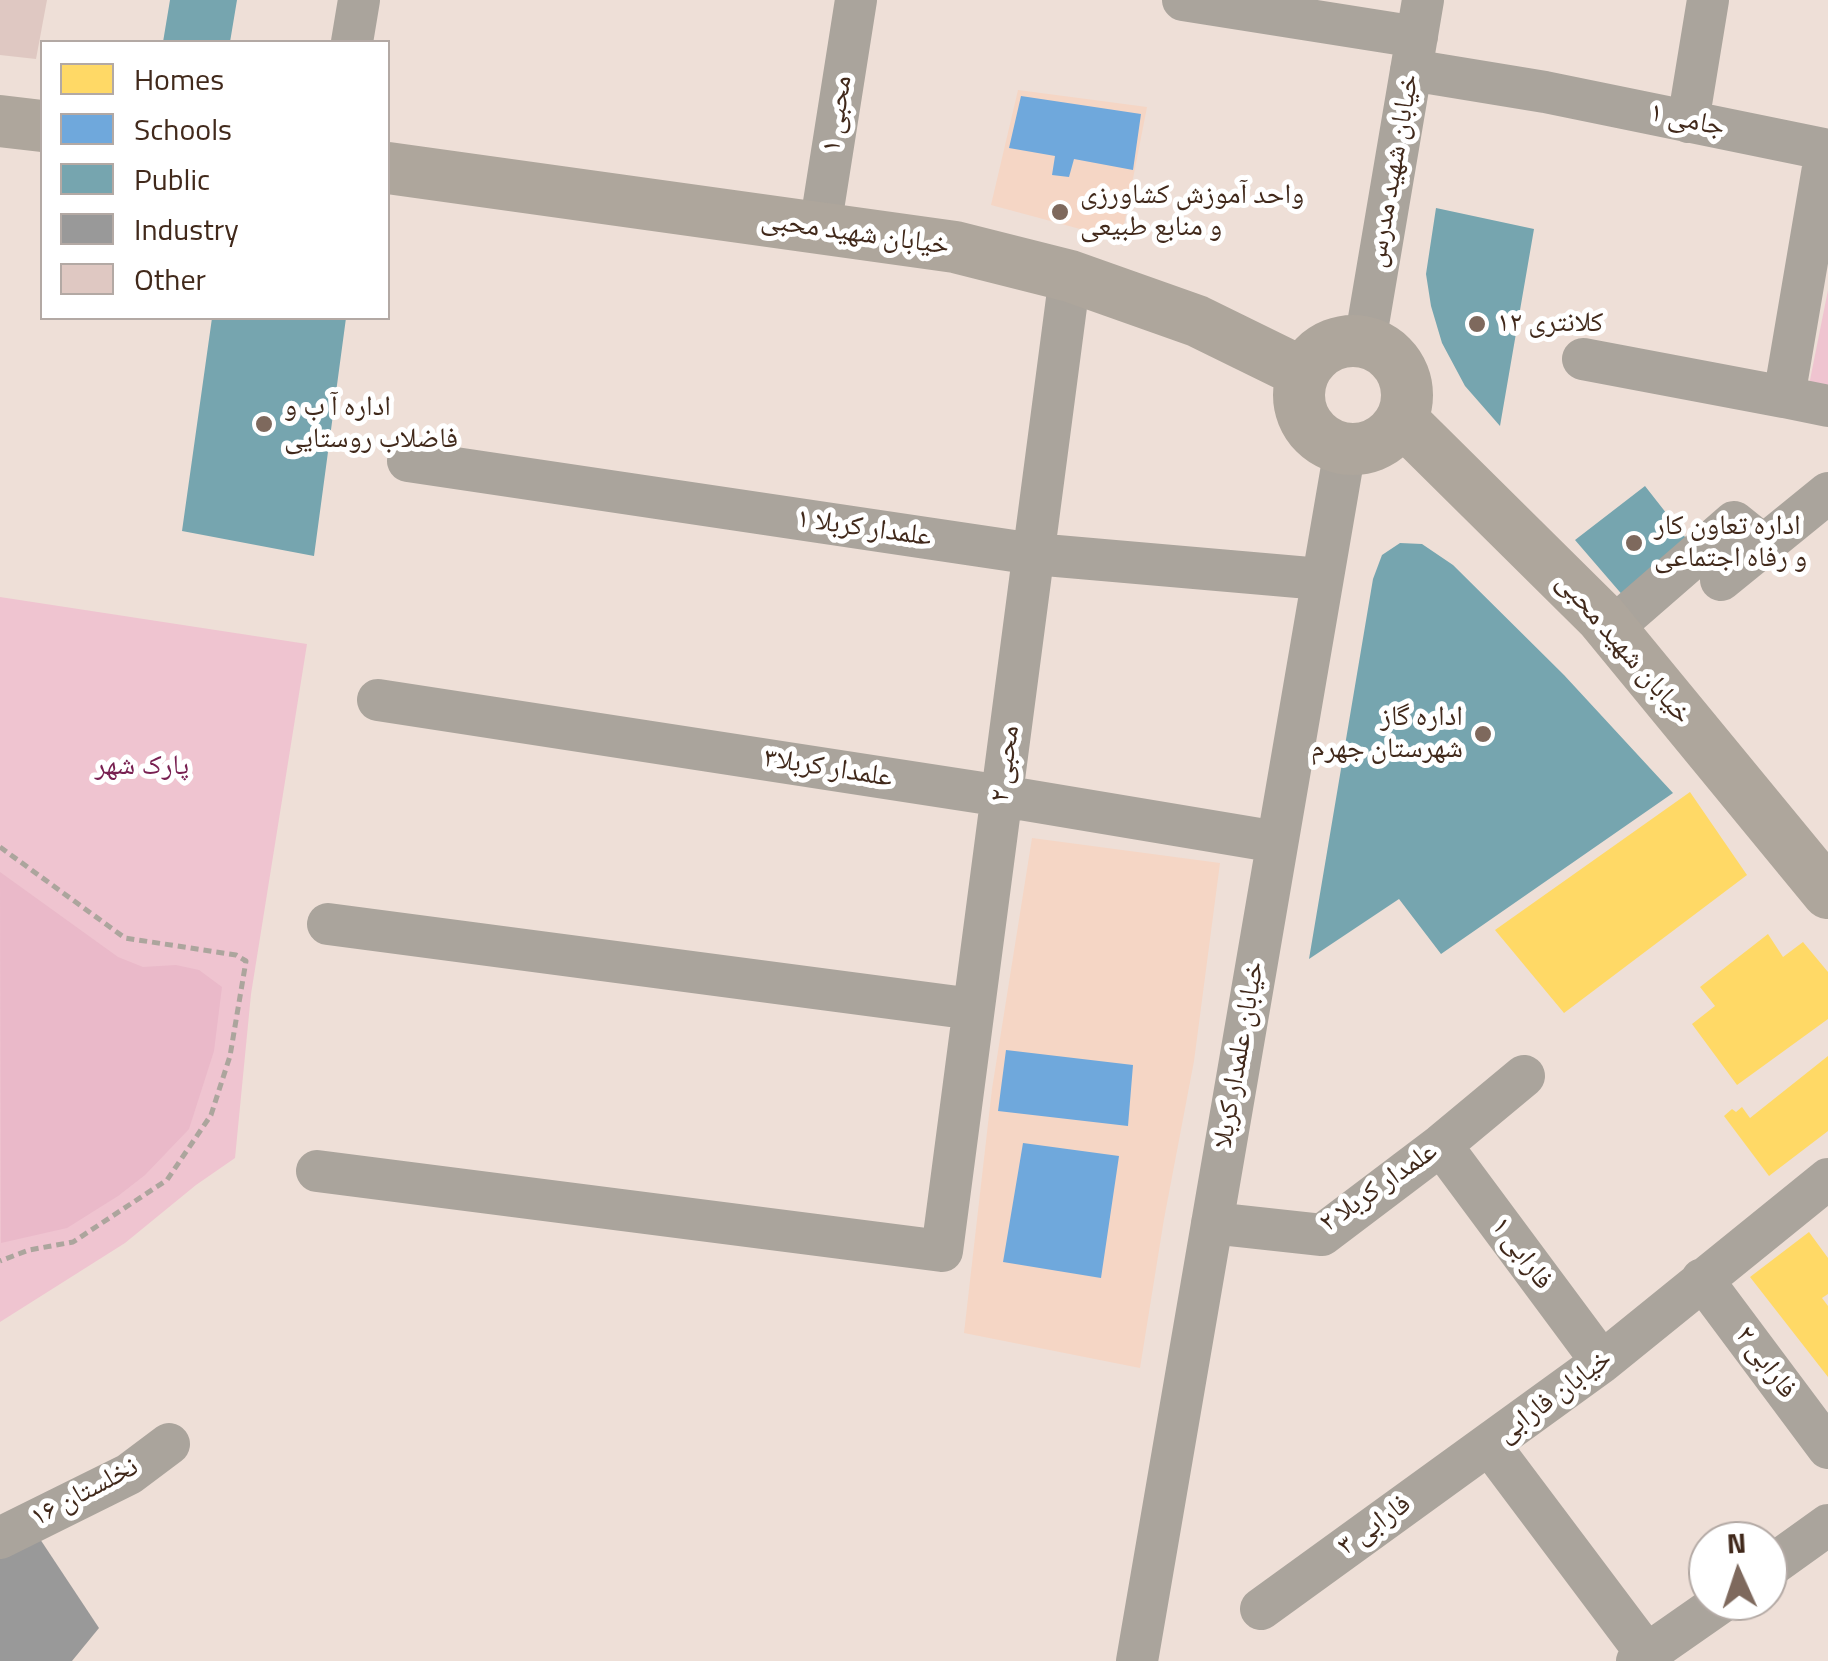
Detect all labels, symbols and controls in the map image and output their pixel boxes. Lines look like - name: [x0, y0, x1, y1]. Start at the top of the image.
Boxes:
- legend: [40, 40, 390, 320]
- text: Homes: [134, 56, 224, 102]
- street label: خیابان شهید مدرس: [1360, 72, 1428, 270]
- street label: محبی ۱: [815, 73, 861, 155]
- street label: جامی ۱: [1647, 97, 1727, 145]
- text: Schools: [134, 106, 232, 152]
- text: Public: [134, 156, 210, 202]
- place label: واحد آموزش کشاورزی و منابع طبیعی: [1080, 179, 1304, 245]
- marker: واحد آموزش کشاورزی و منابع طبیعی: [1049, 201, 1071, 223]
- street label: خیابان شهید محبی: [759, 204, 951, 264]
- text: Industry: [134, 206, 239, 252]
- text: Other: [134, 256, 206, 302]
- place label: کلانتری ۱۲: [1497, 307, 1603, 341]
- marker: کلانتری ۱۲: [1466, 313, 1488, 335]
- place label: اداره آ ب و فاضلاب روستایی: [284, 391, 458, 457]
- marker: اداره آ ب و فاضلاب روستایی: [253, 413, 275, 435]
- street label: علمدار کربلا ۱: [794, 503, 934, 555]
- place label: اداره تعاون کار و رفاه اجتماعی: [1654, 510, 1807, 576]
- marker: اداره تعاون کار و رفاه اجتماعی: [1623, 532, 1645, 554]
- street label: خیابان شهید محبی: [1548, 566, 1698, 732]
- place label: اداره گاز شهرستان جهرم: [1311, 701, 1463, 767]
- street label: محبی ۲: [984, 723, 1028, 805]
- marker: اداره گاز شهرستان جهرم: [1472, 723, 1494, 745]
- street label: علمدار کربلا۳: [761, 742, 895, 796]
- park label: پارک شهر: [95, 750, 189, 784]
- street label: خیابان علمدار کربلا: [1207, 959, 1273, 1151]
- street label: علمدار کربلا ۲: [1314, 1135, 1444, 1241]
- street label: فارابی ۱: [1483, 1211, 1559, 1297]
- street label: فارابی ۲: [1727, 1320, 1803, 1406]
- street label: خیابان فارابی: [1491, 1343, 1619, 1451]
- street label: نخلستان ۱۶: [26, 1451, 144, 1535]
- street label: فارابی ۳: [1332, 1488, 1418, 1564]
- north arrow: [1688, 1521, 1788, 1621]
- text: N: [1726, 1521, 1747, 1565]

